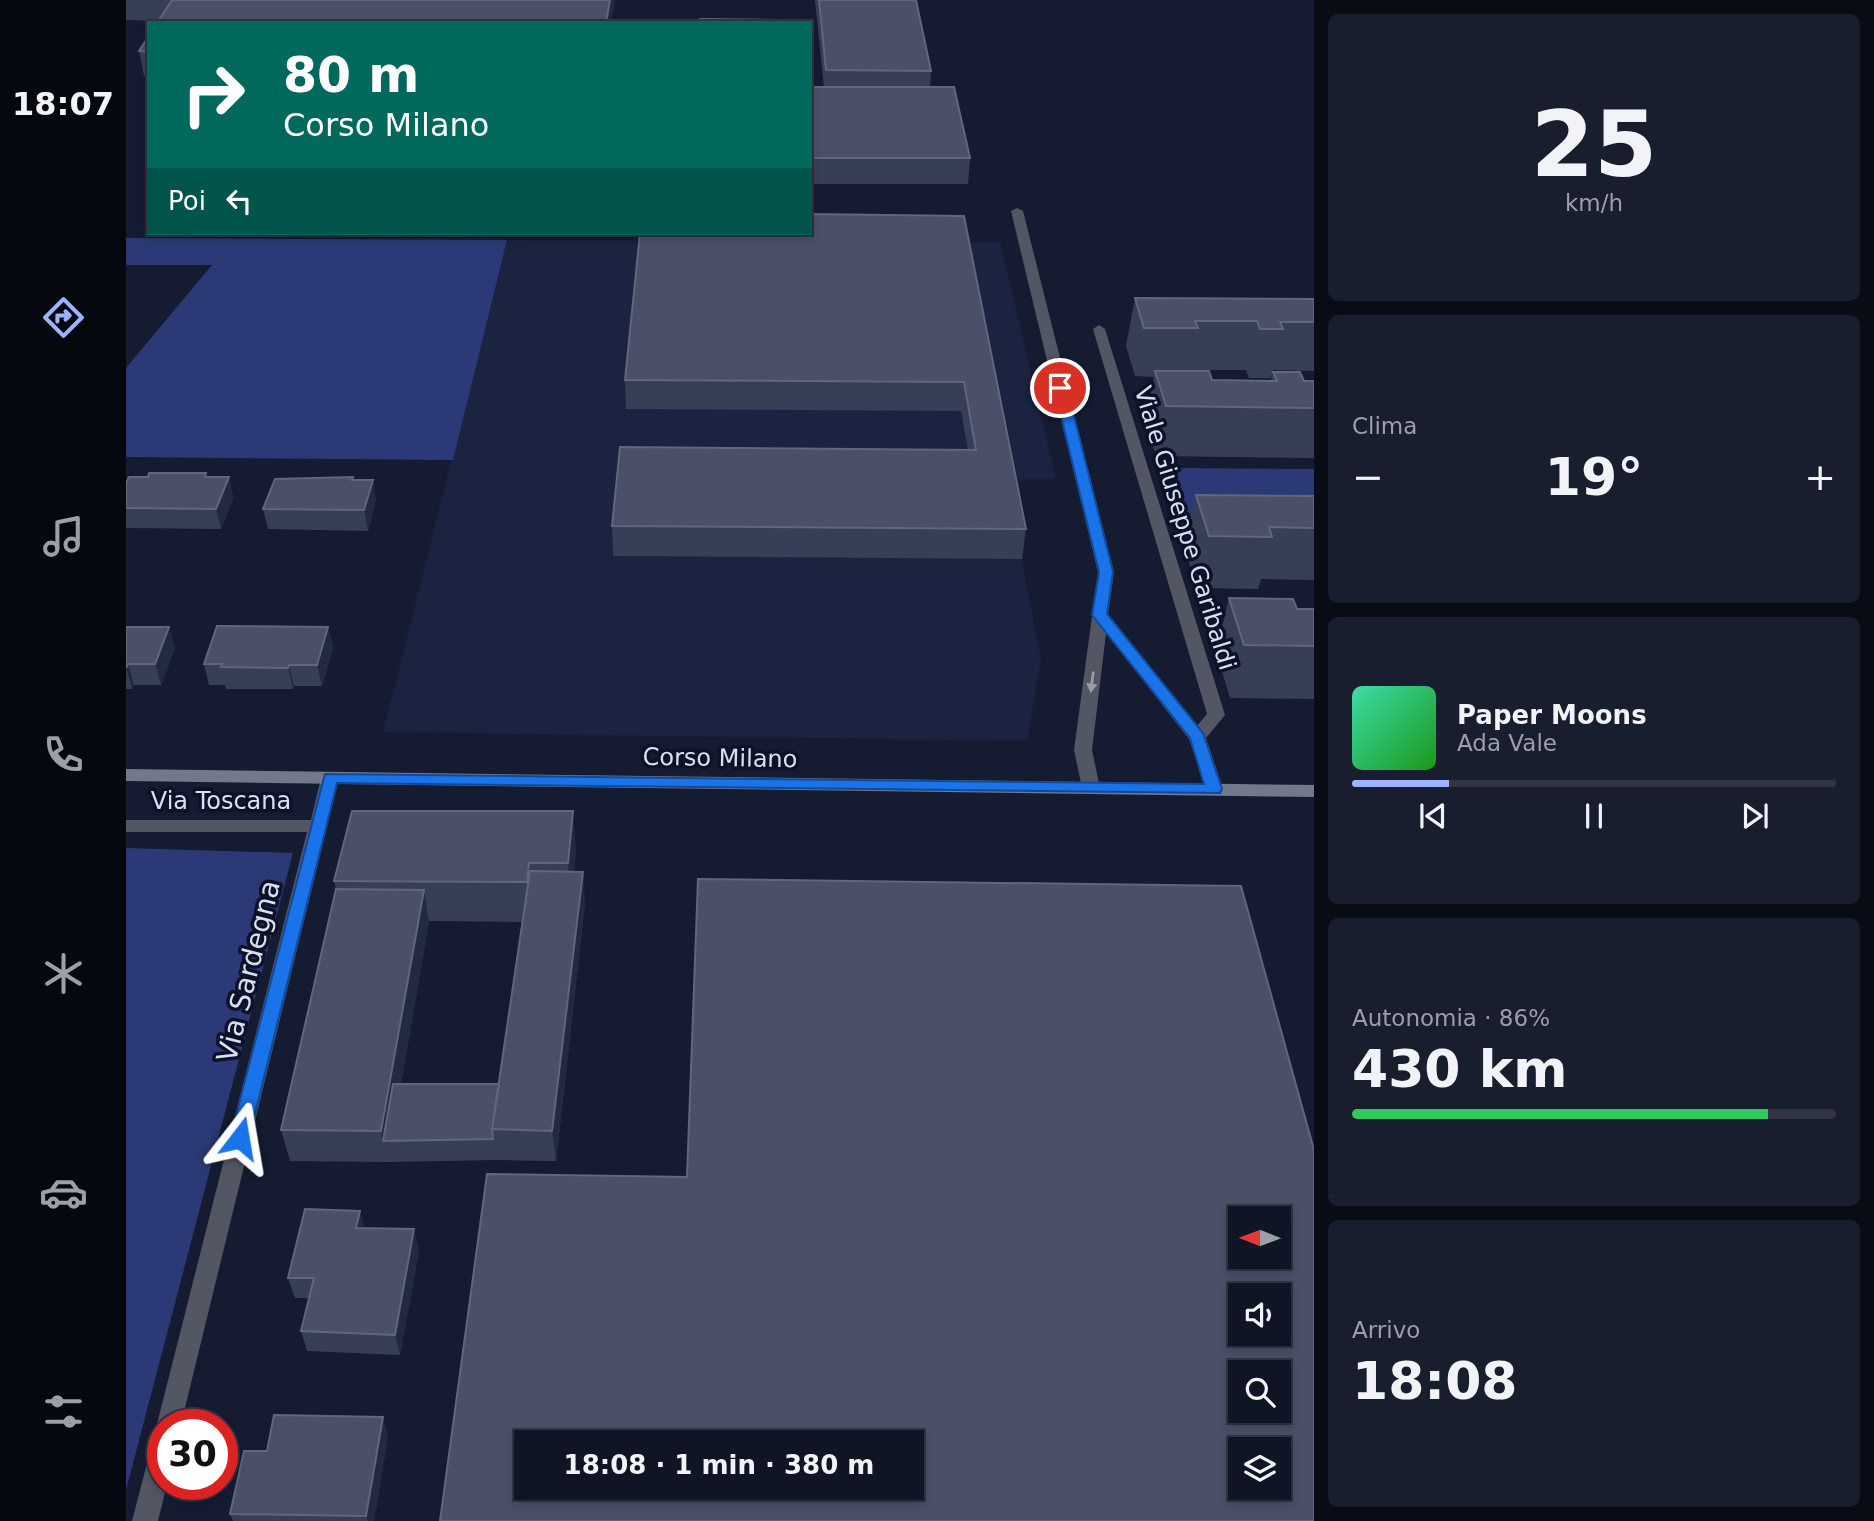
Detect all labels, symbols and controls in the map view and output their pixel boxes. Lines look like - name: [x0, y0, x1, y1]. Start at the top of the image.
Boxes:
- text: 80 m: [283, 47, 419, 104]
- icon: right: [168, 49, 259, 140]
- text: 18:07: [12, 85, 114, 123]
- text: 25: [1531, 92, 1657, 197]
- text: Corso Milano: [283, 106, 489, 144]
- icon: left: [220, 182, 258, 220]
- text: Poi: [168, 186, 206, 216]
- text: km/h: [1565, 190, 1623, 216]
- icon: directions: [39, 293, 88, 342]
- pin: [1030, 358, 1090, 418]
- icon: arrive: [1041, 369, 1079, 407]
- street label: Viale Giuseppe Garibaldi: [1128, 383, 1242, 673]
- text: Clima: [1352, 413, 1417, 439]
- text: 19°: [1545, 447, 1643, 507]
- text: −: [1352, 455, 1384, 499]
- text: +: [1804, 455, 1836, 499]
- icon: music: [39, 512, 88, 561]
- one-way arrow: [1086, 671, 1097, 693]
- text: Paper Moons: [1457, 700, 1647, 730]
- icon: phone: [39, 730, 88, 779]
- text: Ada Vale: [1457, 730, 1557, 756]
- street label: Corso Milano: [642, 743, 798, 773]
- street label: Via Toscana: [151, 787, 291, 815]
- icon: previous: [1414, 797, 1452, 835]
- icon: pause: [1575, 797, 1613, 835]
- icon: next: [1736, 797, 1774, 835]
- street label: Via Sardegna: [210, 877, 287, 1065]
- icon: climate: [39, 949, 88, 998]
- text: Autonomia · 86%: [1352, 1005, 1550, 1031]
- text: 430 km: [1352, 1039, 1567, 1099]
- position arrow: [203, 1101, 277, 1175]
- icon: car: [39, 1168, 88, 1217]
- north arrow: [1228, 1206, 1292, 1269]
- map controls: [1228, 1206, 1291, 1500]
- button: sound: [1228, 1283, 1291, 1346]
- text: Arrivo: [1352, 1317, 1420, 1343]
- text: 18:08: [1352, 1351, 1518, 1411]
- button: search: [1228, 1360, 1291, 1423]
- icon: filters: [39, 1387, 88, 1436]
- speed limit sign: 30: [147, 1409, 238, 1500]
- button: layers: [1228, 1437, 1291, 1500]
- text: 18:08 · 1 min · 380 m: [564, 1450, 874, 1480]

